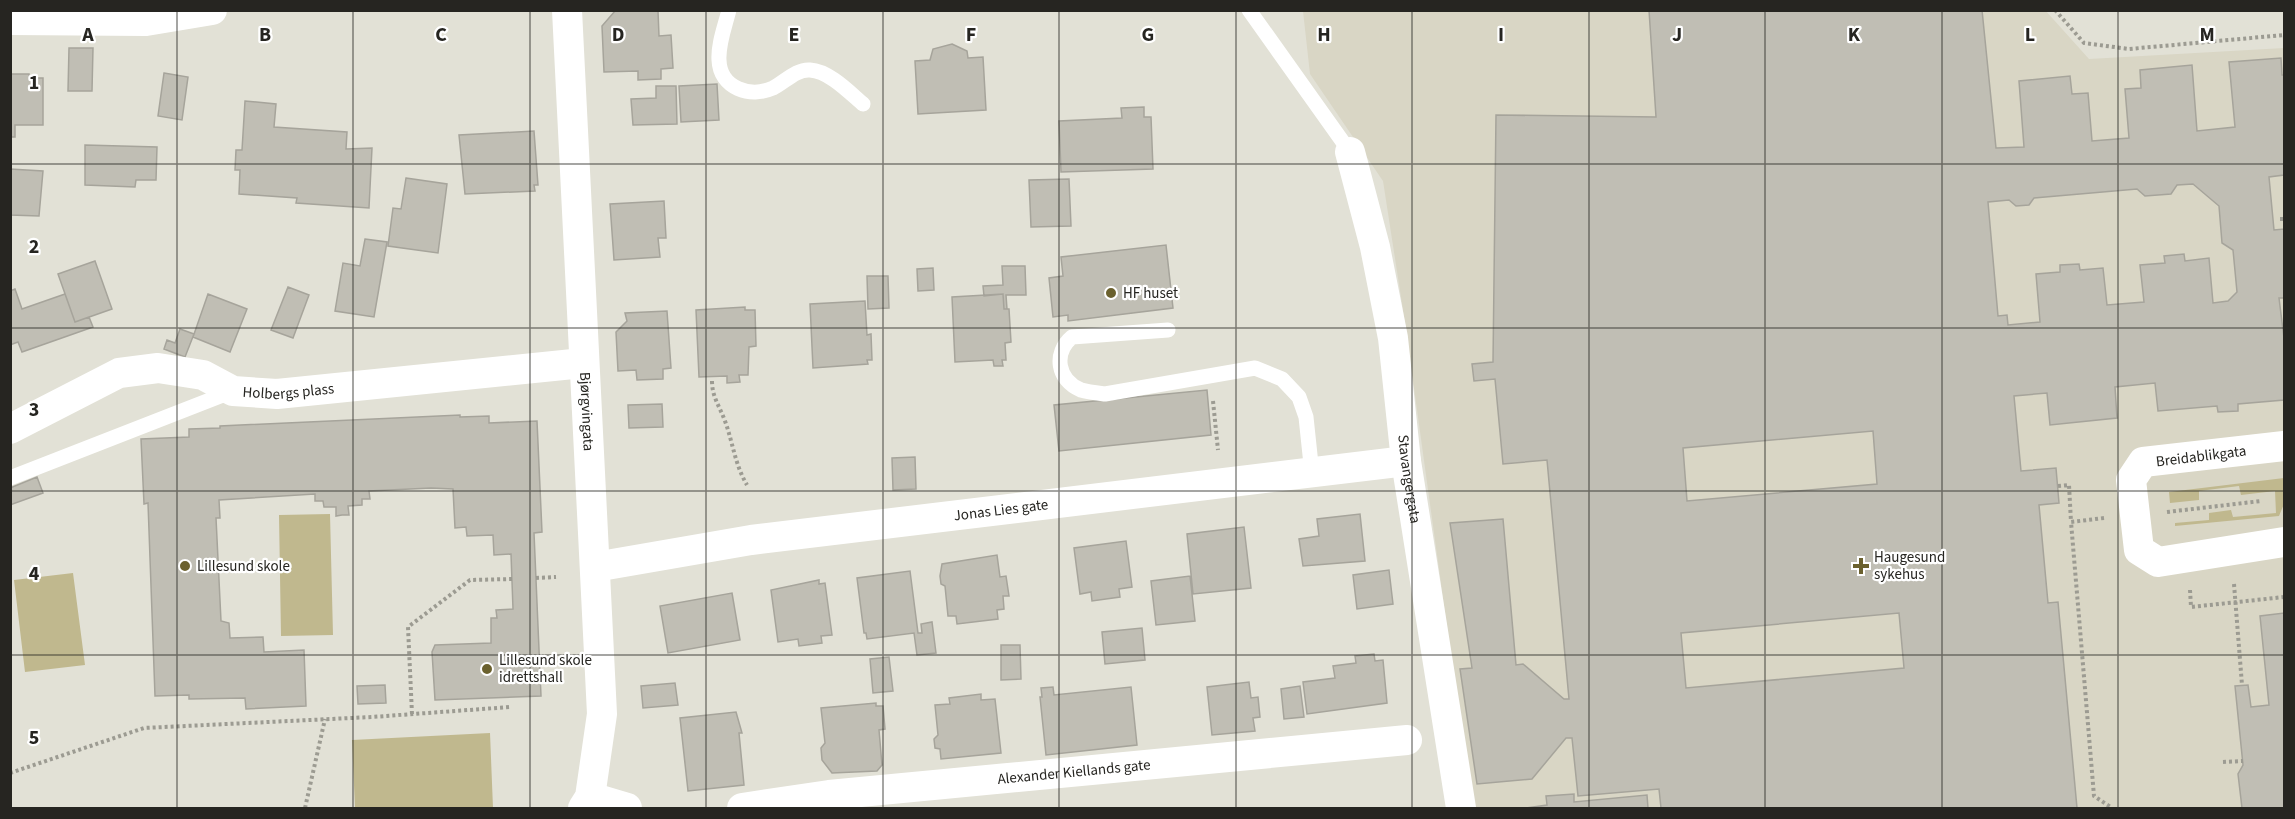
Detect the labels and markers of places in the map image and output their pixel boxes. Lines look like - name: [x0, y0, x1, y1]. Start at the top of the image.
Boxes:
- place label: HF huset: [1123, 283, 1178, 304]
- marker: HF huset: [1104, 286, 1118, 300]
- place label: Haugesund sykehus: [1874, 547, 1945, 585]
- place label: Lillesund skole: [197, 556, 290, 577]
- marker: Haugesund sykehus: [1852, 557, 1870, 575]
- marker: Lillesund skole: [178, 559, 192, 573]
- place label: Lillesund skole idrettshall: [499, 650, 592, 688]
- marker: Lillesund skole idrettshall: [480, 662, 494, 676]

